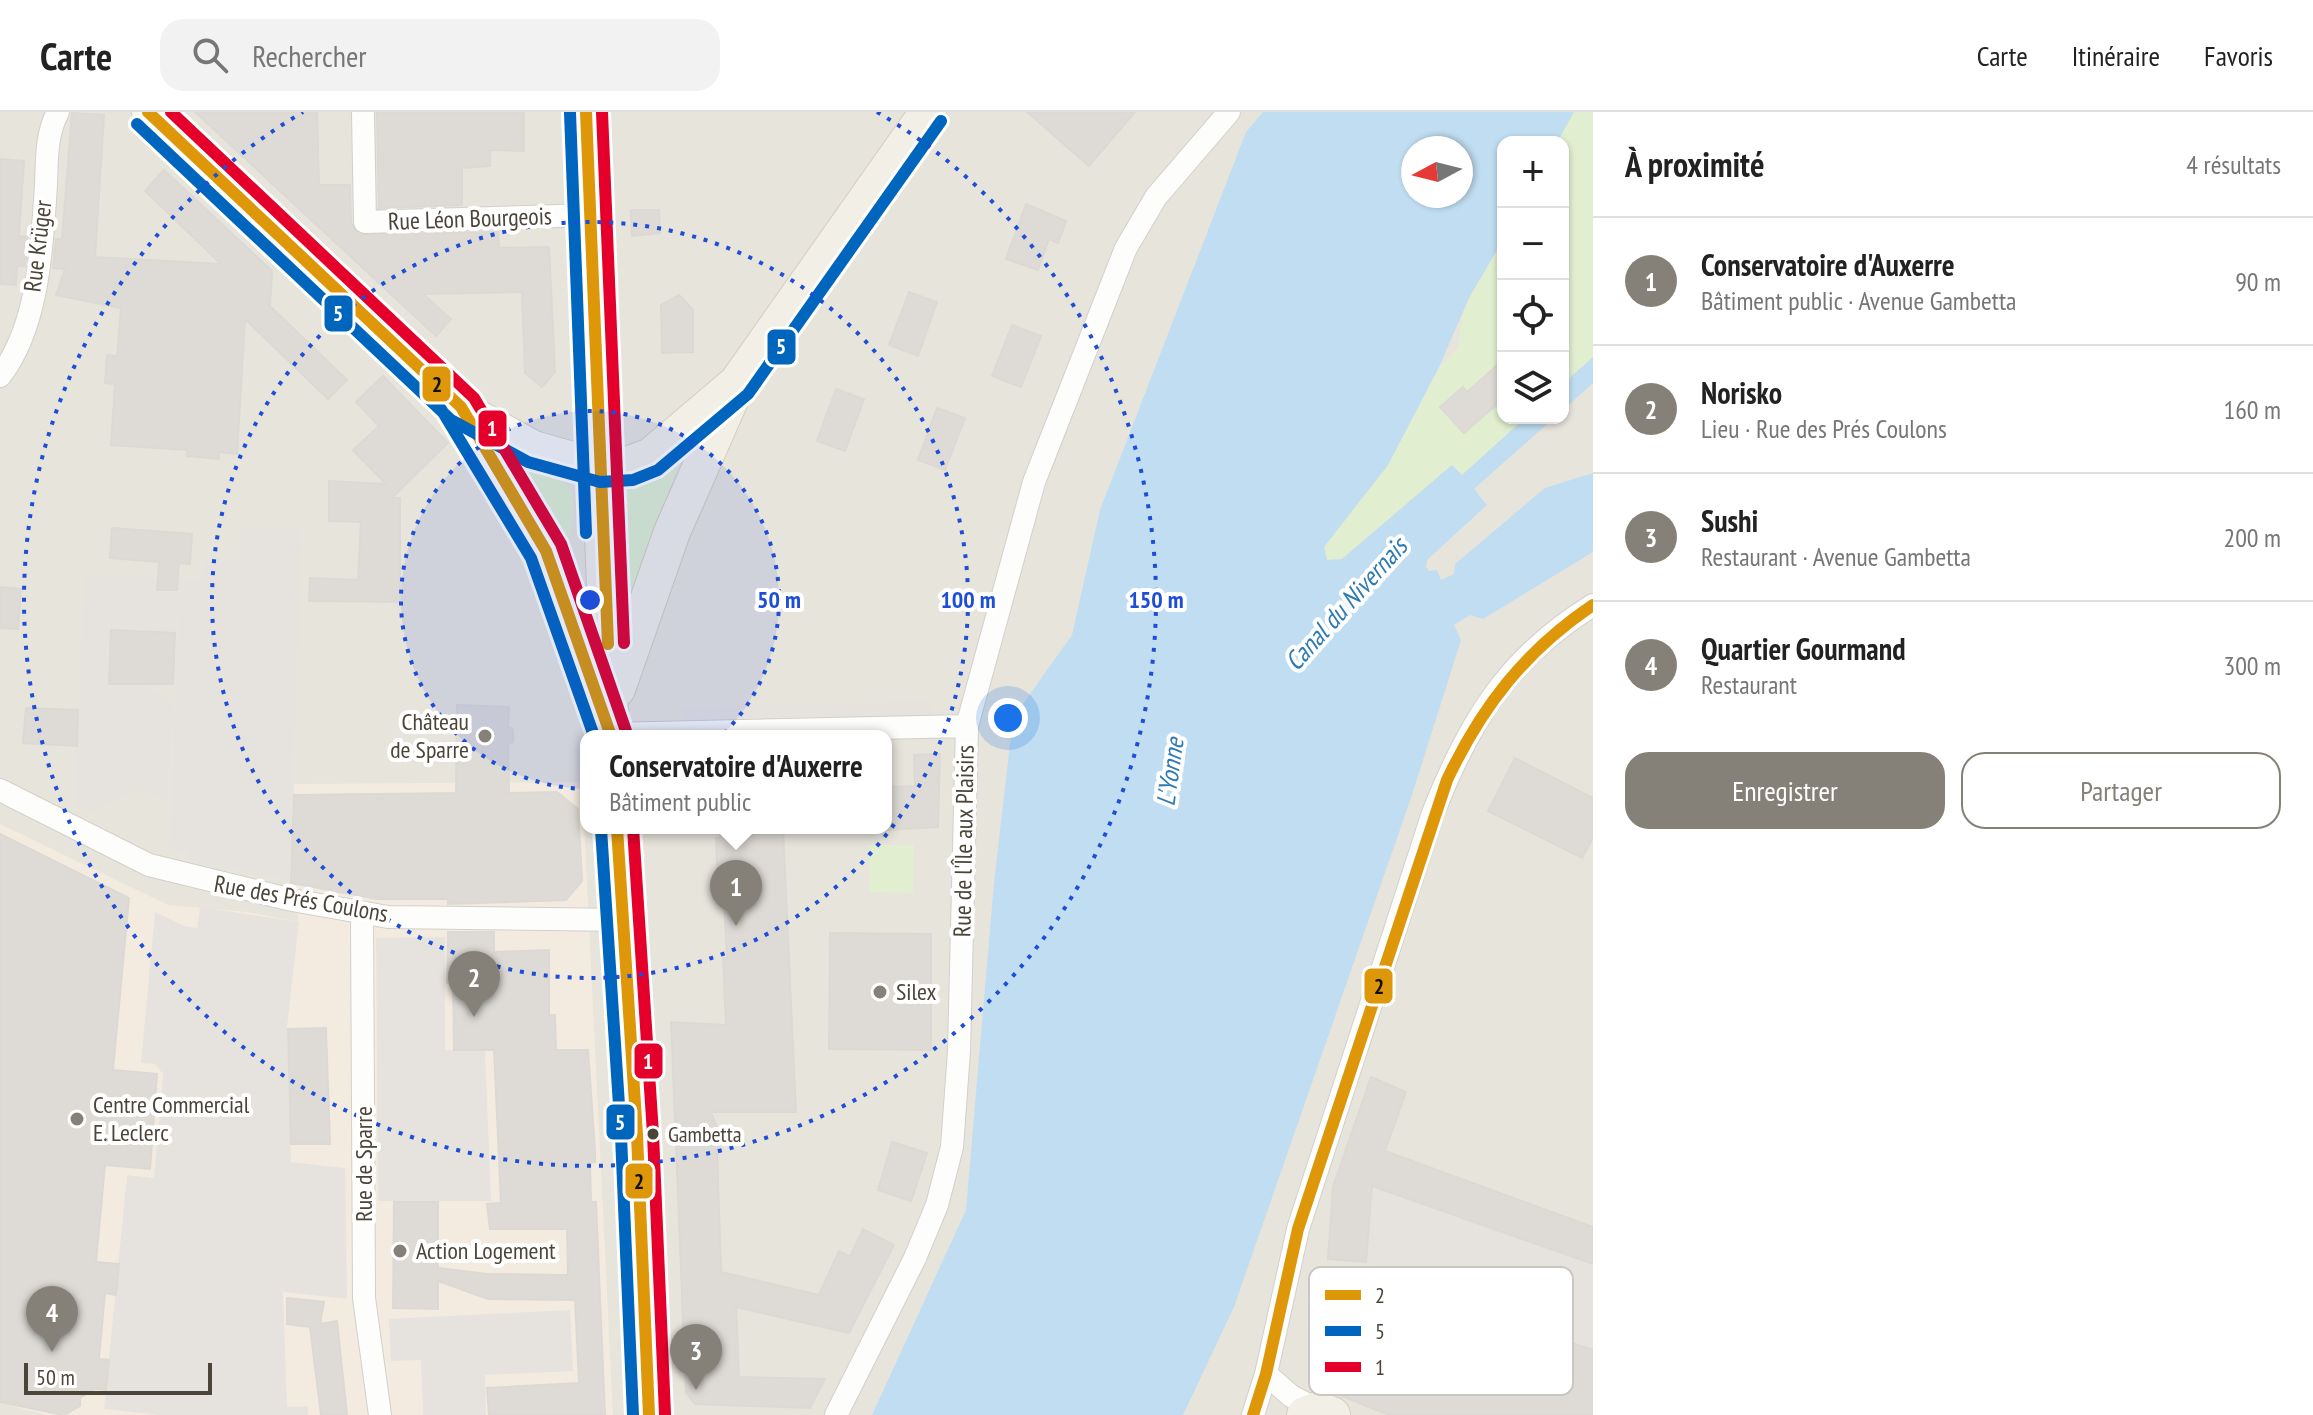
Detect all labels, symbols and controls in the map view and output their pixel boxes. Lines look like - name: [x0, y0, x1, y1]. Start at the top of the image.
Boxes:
- search box: [160, 19, 720, 91]
- text: Carte: [40, 31, 112, 80]
- icon: search: [188, 33, 232, 77]
- text: Rechercher: [252, 36, 367, 75]
- text: Carte: [1977, 37, 2028, 74]
- text: Itinéraire: [2072, 37, 2160, 74]
- text: Favoris: [2204, 37, 2273, 74]
- north arrow: [1401, 136, 1473, 208]
- map controls: [1497, 136, 1569, 424]
- button: +: [1497, 136, 1569, 208]
- text: À proximité: [1625, 142, 1765, 186]
- text: 4 résultats: [2186, 148, 2281, 181]
- street label: Rue Krüger: [17, 198, 59, 294]
- street label: Rue Léon Bourgeois: [387, 200, 552, 237]
- button: −: [1497, 208, 1569, 280]
- text: Conservatoire d'Auxerre: [1701, 245, 1955, 284]
- text: 1: [1645, 265, 1657, 298]
- text: 90 m: [2235, 265, 2281, 298]
- button: locate: [1497, 280, 1569, 352]
- text: Bâtiment public · Avenue Gambetta: [1701, 284, 2016, 317]
- line badge: 5: [323, 294, 354, 333]
- text: 5: [333, 299, 343, 327]
- line badge: 5: [766, 328, 797, 366]
- text: 5: [776, 332, 786, 360]
- button: layers: [1497, 352, 1569, 424]
- line badge: 2: [421, 365, 452, 403]
- text: 2: [432, 370, 442, 398]
- text: Norisko: [1701, 373, 1782, 412]
- text: 2: [1645, 393, 1657, 426]
- text: 160 m: [2223, 393, 2281, 426]
- line badge: 1: [477, 409, 508, 448]
- text: Lieu · Rue des Prés Coulons: [1701, 412, 1947, 445]
- text: 1: [487, 414, 497, 442]
- text: Sushi: [1701, 501, 1758, 540]
- text: 3: [1645, 521, 1657, 554]
- text: 200 m: [2223, 521, 2281, 554]
- water label: Canal du Nivernais: [1277, 529, 1415, 677]
- text: Restaurant · Avenue Gambetta: [1701, 540, 1971, 573]
- text: 50 m: [757, 584, 801, 615]
- text: 100 m: [940, 584, 996, 615]
- text: 150 m: [1128, 584, 1184, 615]
- centre of rings: [576, 586, 604, 614]
- text: Quartier Gourmand: [1701, 629, 1905, 668]
- text: 4: [1645, 649, 1657, 682]
- text: 300 m: [2223, 649, 2281, 682]
- text: Restaurant: [1701, 668, 1797, 701]
- your location: [988, 698, 1028, 738]
- place label: Château de Sparre: [390, 706, 469, 765]
- marker: Château de Sparre: [476, 727, 494, 745]
- popup: [580, 730, 892, 834]
- water label: L'Yonne: [1148, 734, 1191, 808]
- street label: Rue de l'Île aux Plaisirs: [946, 745, 981, 937]
- text: Conservatoire d'Auxerre: [609, 746, 863, 785]
- button: Enregistrer: [1625, 752, 1945, 829]
- button: Partager: [1961, 752, 2281, 829]
- text: Bâtiment public: [609, 785, 751, 818]
- pin: 1: [710, 860, 762, 926]
- street label: Rue des Prés Coulons: [212, 868, 390, 929]
- pin: 2: [448, 951, 500, 1017]
- line badge: 2: [1363, 967, 1394, 1005]
- text: 2: [1374, 972, 1384, 1000]
- place label: Silex: [896, 976, 937, 1007]
- marker: Silex: [871, 983, 889, 1001]
- line badge: 1: [633, 1042, 664, 1080]
- text: 1: [643, 1047, 653, 1075]
- place label: Centre Commercial E. Leclerc: [93, 1089, 250, 1148]
- line badge: 5: [605, 1103, 636, 1141]
- street label: Rue de Sparre: [348, 1106, 379, 1222]
- text: 5: [615, 1108, 625, 1136]
- marker: Centre Commercial E. Leclerc: [68, 1110, 86, 1128]
- place label: Gambetta: [668, 1120, 741, 1148]
- marker: Gambetta: [645, 1126, 661, 1142]
- line badge: 2: [624, 1162, 654, 1200]
- text: 2: [634, 1167, 644, 1195]
- place label: Action Logement: [416, 1235, 556, 1266]
- marker: Action Logement: [391, 1242, 409, 1260]
- legend: [1309, 1267, 1573, 1395]
- text: 2: [1375, 1281, 1385, 1309]
- pin: 4: [26, 1286, 78, 1352]
- text: 5: [1375, 1317, 1385, 1345]
- pin: 3: [670, 1324, 722, 1390]
- text: 1: [1375, 1353, 1385, 1381]
- scale bar: [24, 1359, 212, 1395]
- text: 50 m: [36, 1363, 75, 1391]

